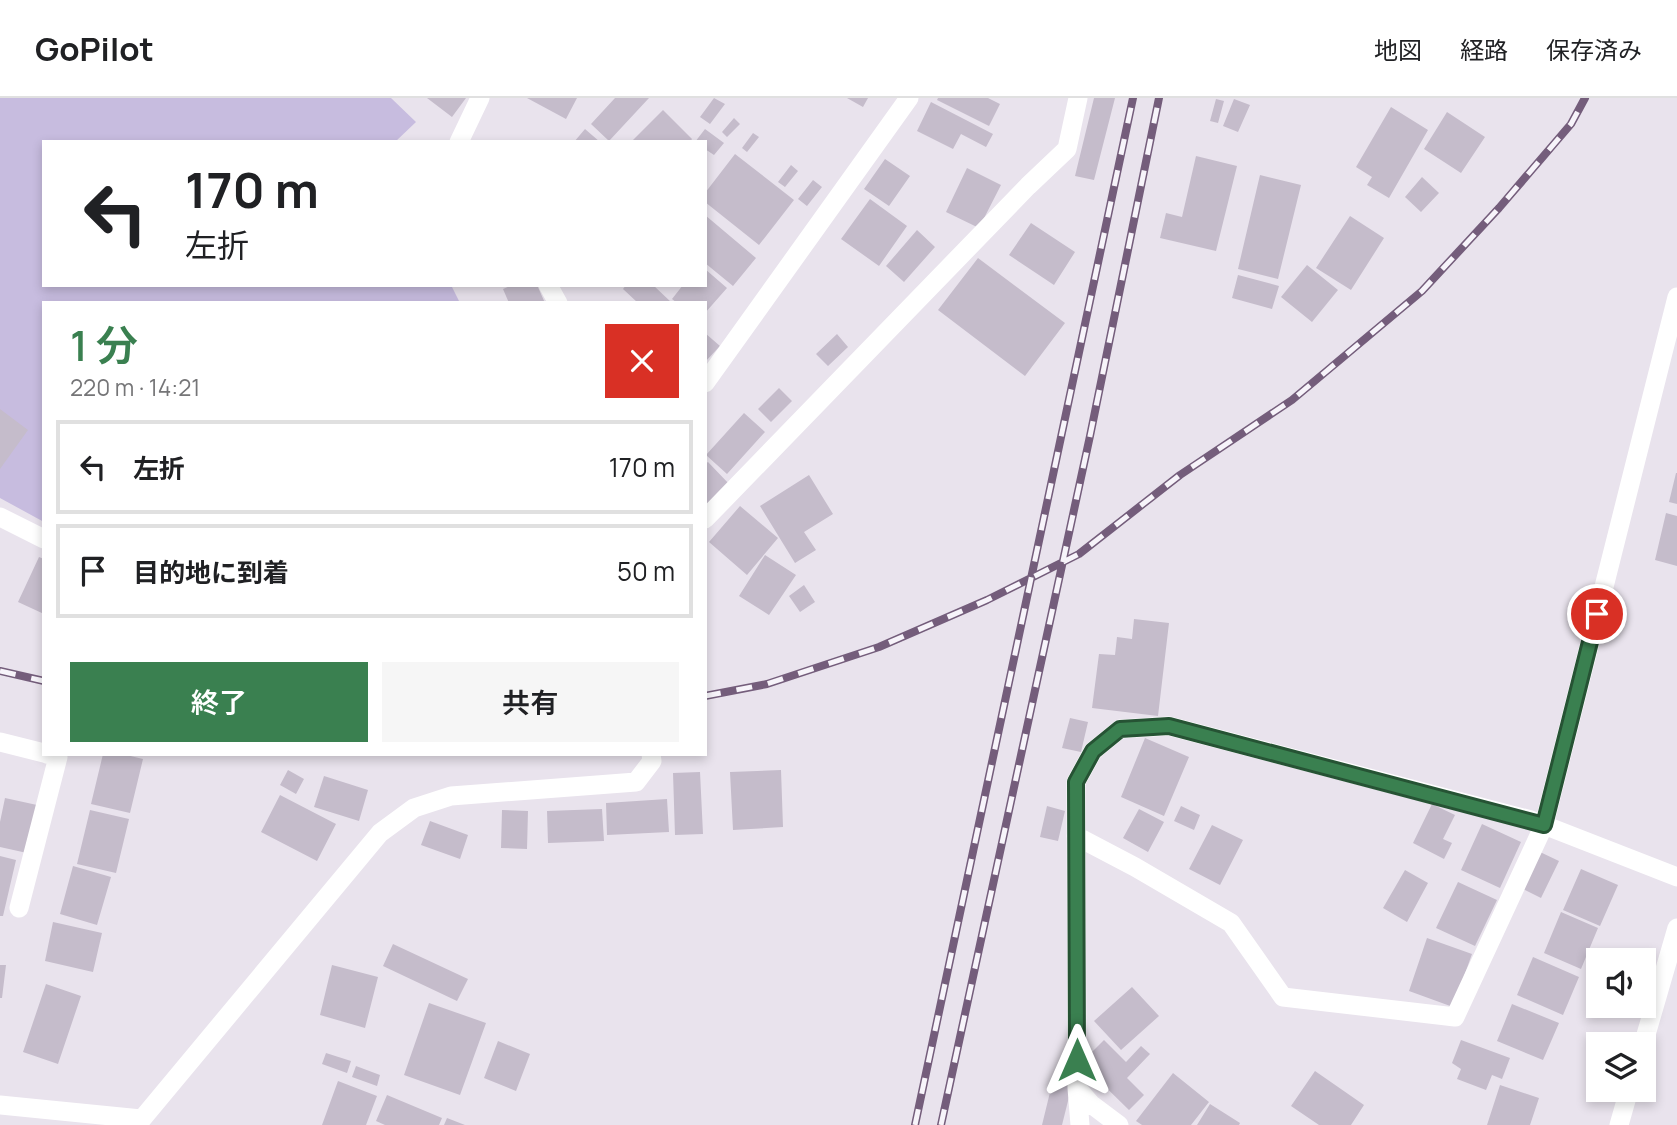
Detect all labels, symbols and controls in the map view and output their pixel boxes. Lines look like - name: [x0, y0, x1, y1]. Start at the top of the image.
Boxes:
- text: GoPilot: [35, 26, 154, 71]
- text: 地図: [1374, 33, 1422, 66]
- text: 経路: [1460, 33, 1508, 66]
- text: 保存済み: [1546, 33, 1642, 66]
- text: 170 m: [185, 156, 319, 223]
- icon: left: [70, 168, 161, 259]
- text: 左折: [185, 223, 249, 267]
- text: 1 分: [70, 316, 138, 374]
- button: close: [605, 324, 679, 398]
- text: 220 m · 14:21: [70, 371, 200, 403]
- icon: left: [74, 448, 112, 486]
- text: 170 m: [609, 449, 675, 485]
- text: 左折: [133, 450, 185, 486]
- icon: arrive: [74, 552, 112, 590]
- text: 50 m: [617, 553, 675, 589]
- text: 目的地に到着: [133, 554, 289, 590]
- pin: [1567, 584, 1627, 644]
- icon: arrive: [1578, 595, 1616, 633]
- button: 終了: [70, 662, 368, 742]
- button: 共有: [382, 662, 679, 742]
- map controls: [1586, 948, 1656, 1102]
- button: sound: [1586, 948, 1656, 1018]
- position arrow: [1040, 1023, 1114, 1097]
- button: layers: [1586, 1032, 1656, 1102]

